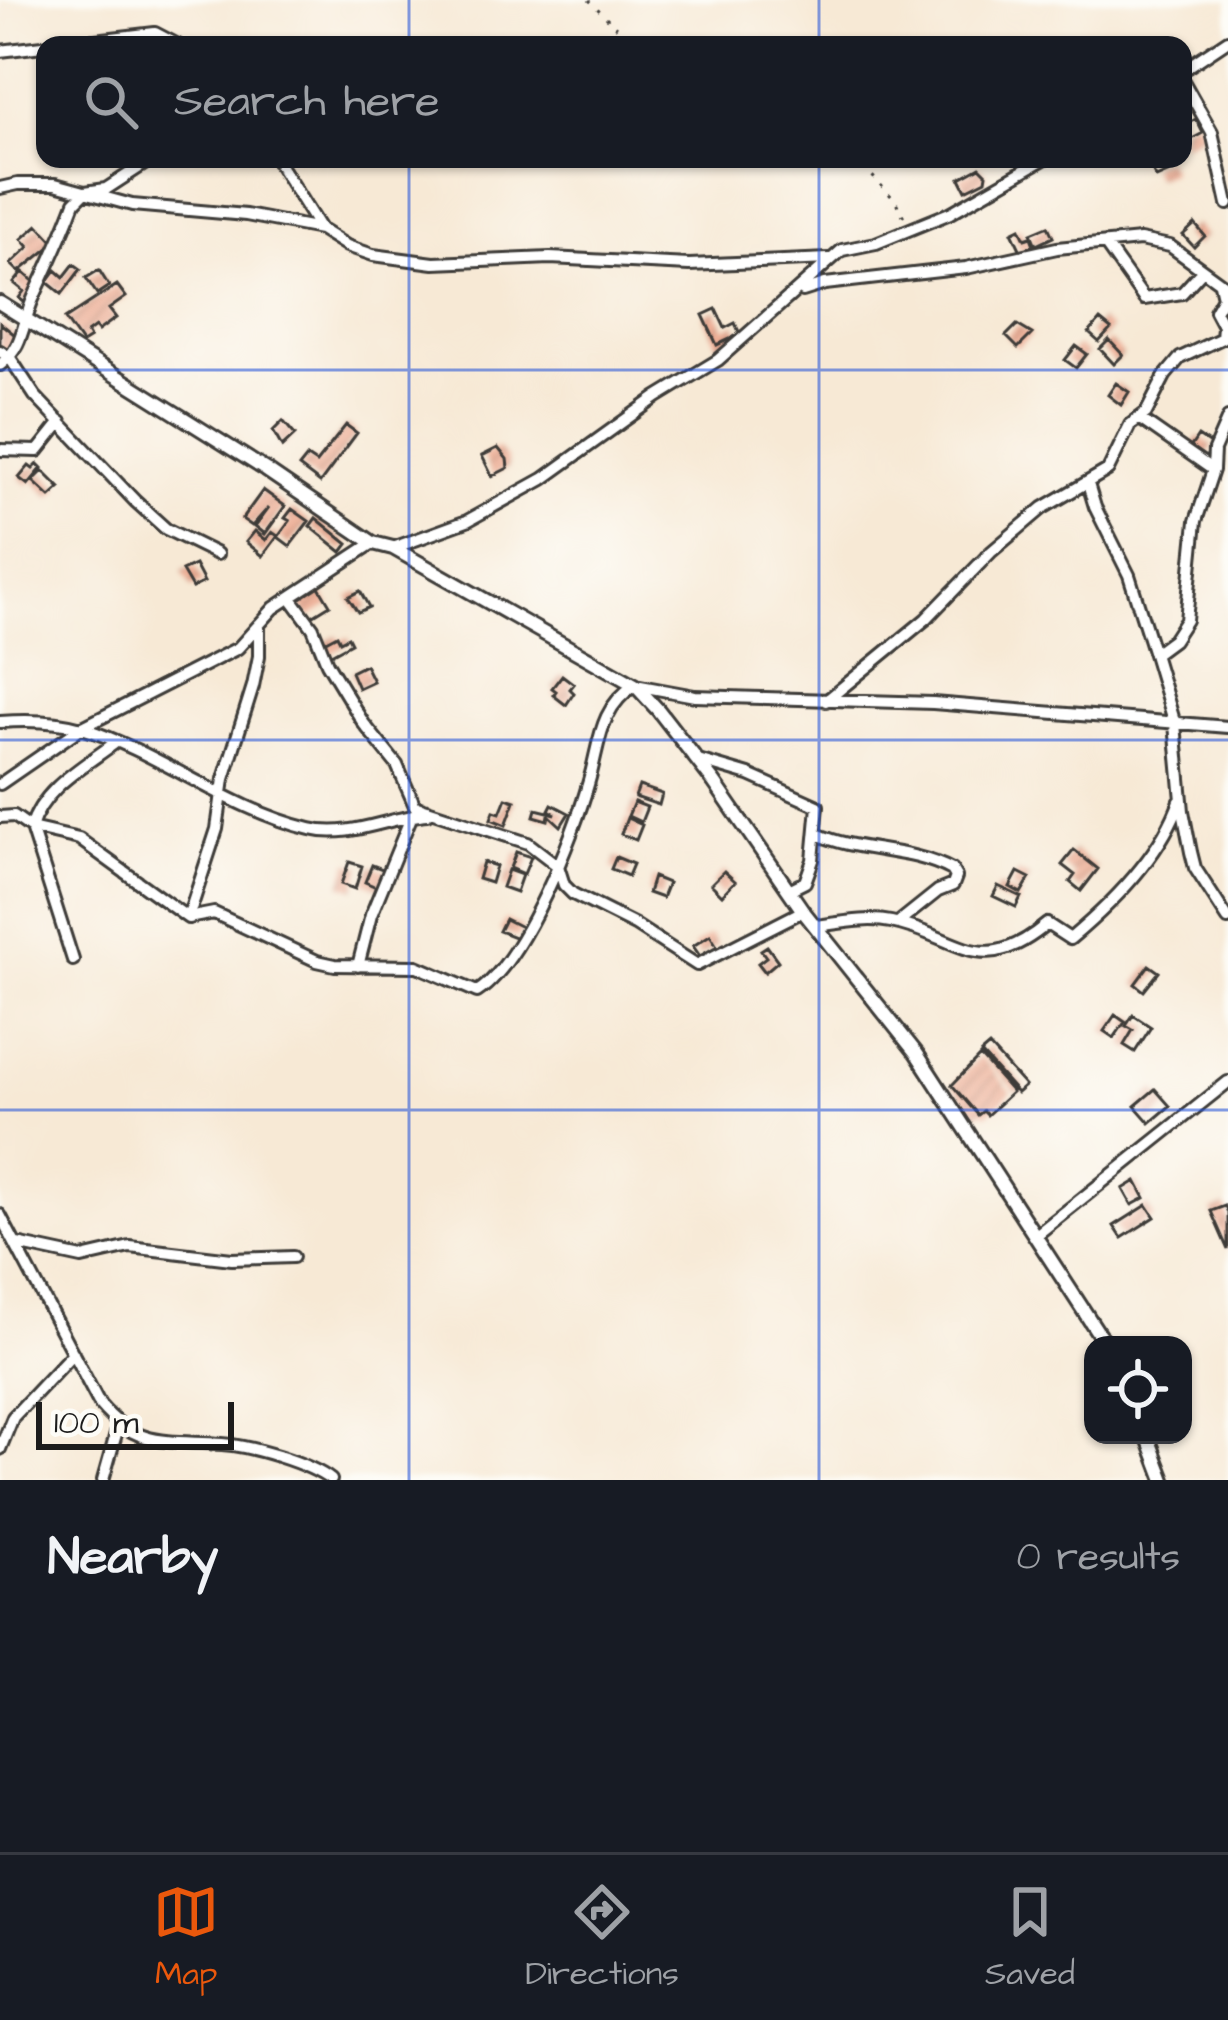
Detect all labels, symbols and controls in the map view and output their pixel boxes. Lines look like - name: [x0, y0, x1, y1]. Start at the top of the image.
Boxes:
- search box: [36, 36, 1192, 168]
- icon: search: [78, 69, 144, 135]
- text: Search here: [174, 71, 440, 133]
- map controls: [1084, 1336, 1192, 1444]
- button: locate: [1084, 1336, 1192, 1444]
- scale bar: [36, 1396, 234, 1449]
- text: 100 m: [54, 1400, 139, 1446]
- text: Nearby: [48, 1523, 218, 1594]
- text: 0 results: [1016, 1531, 1180, 1585]
- tab: Map: [153, 1879, 219, 1997]
- tab: Directions: [525, 1879, 679, 1997]
- tab: Saved: [985, 1879, 1075, 1997]

